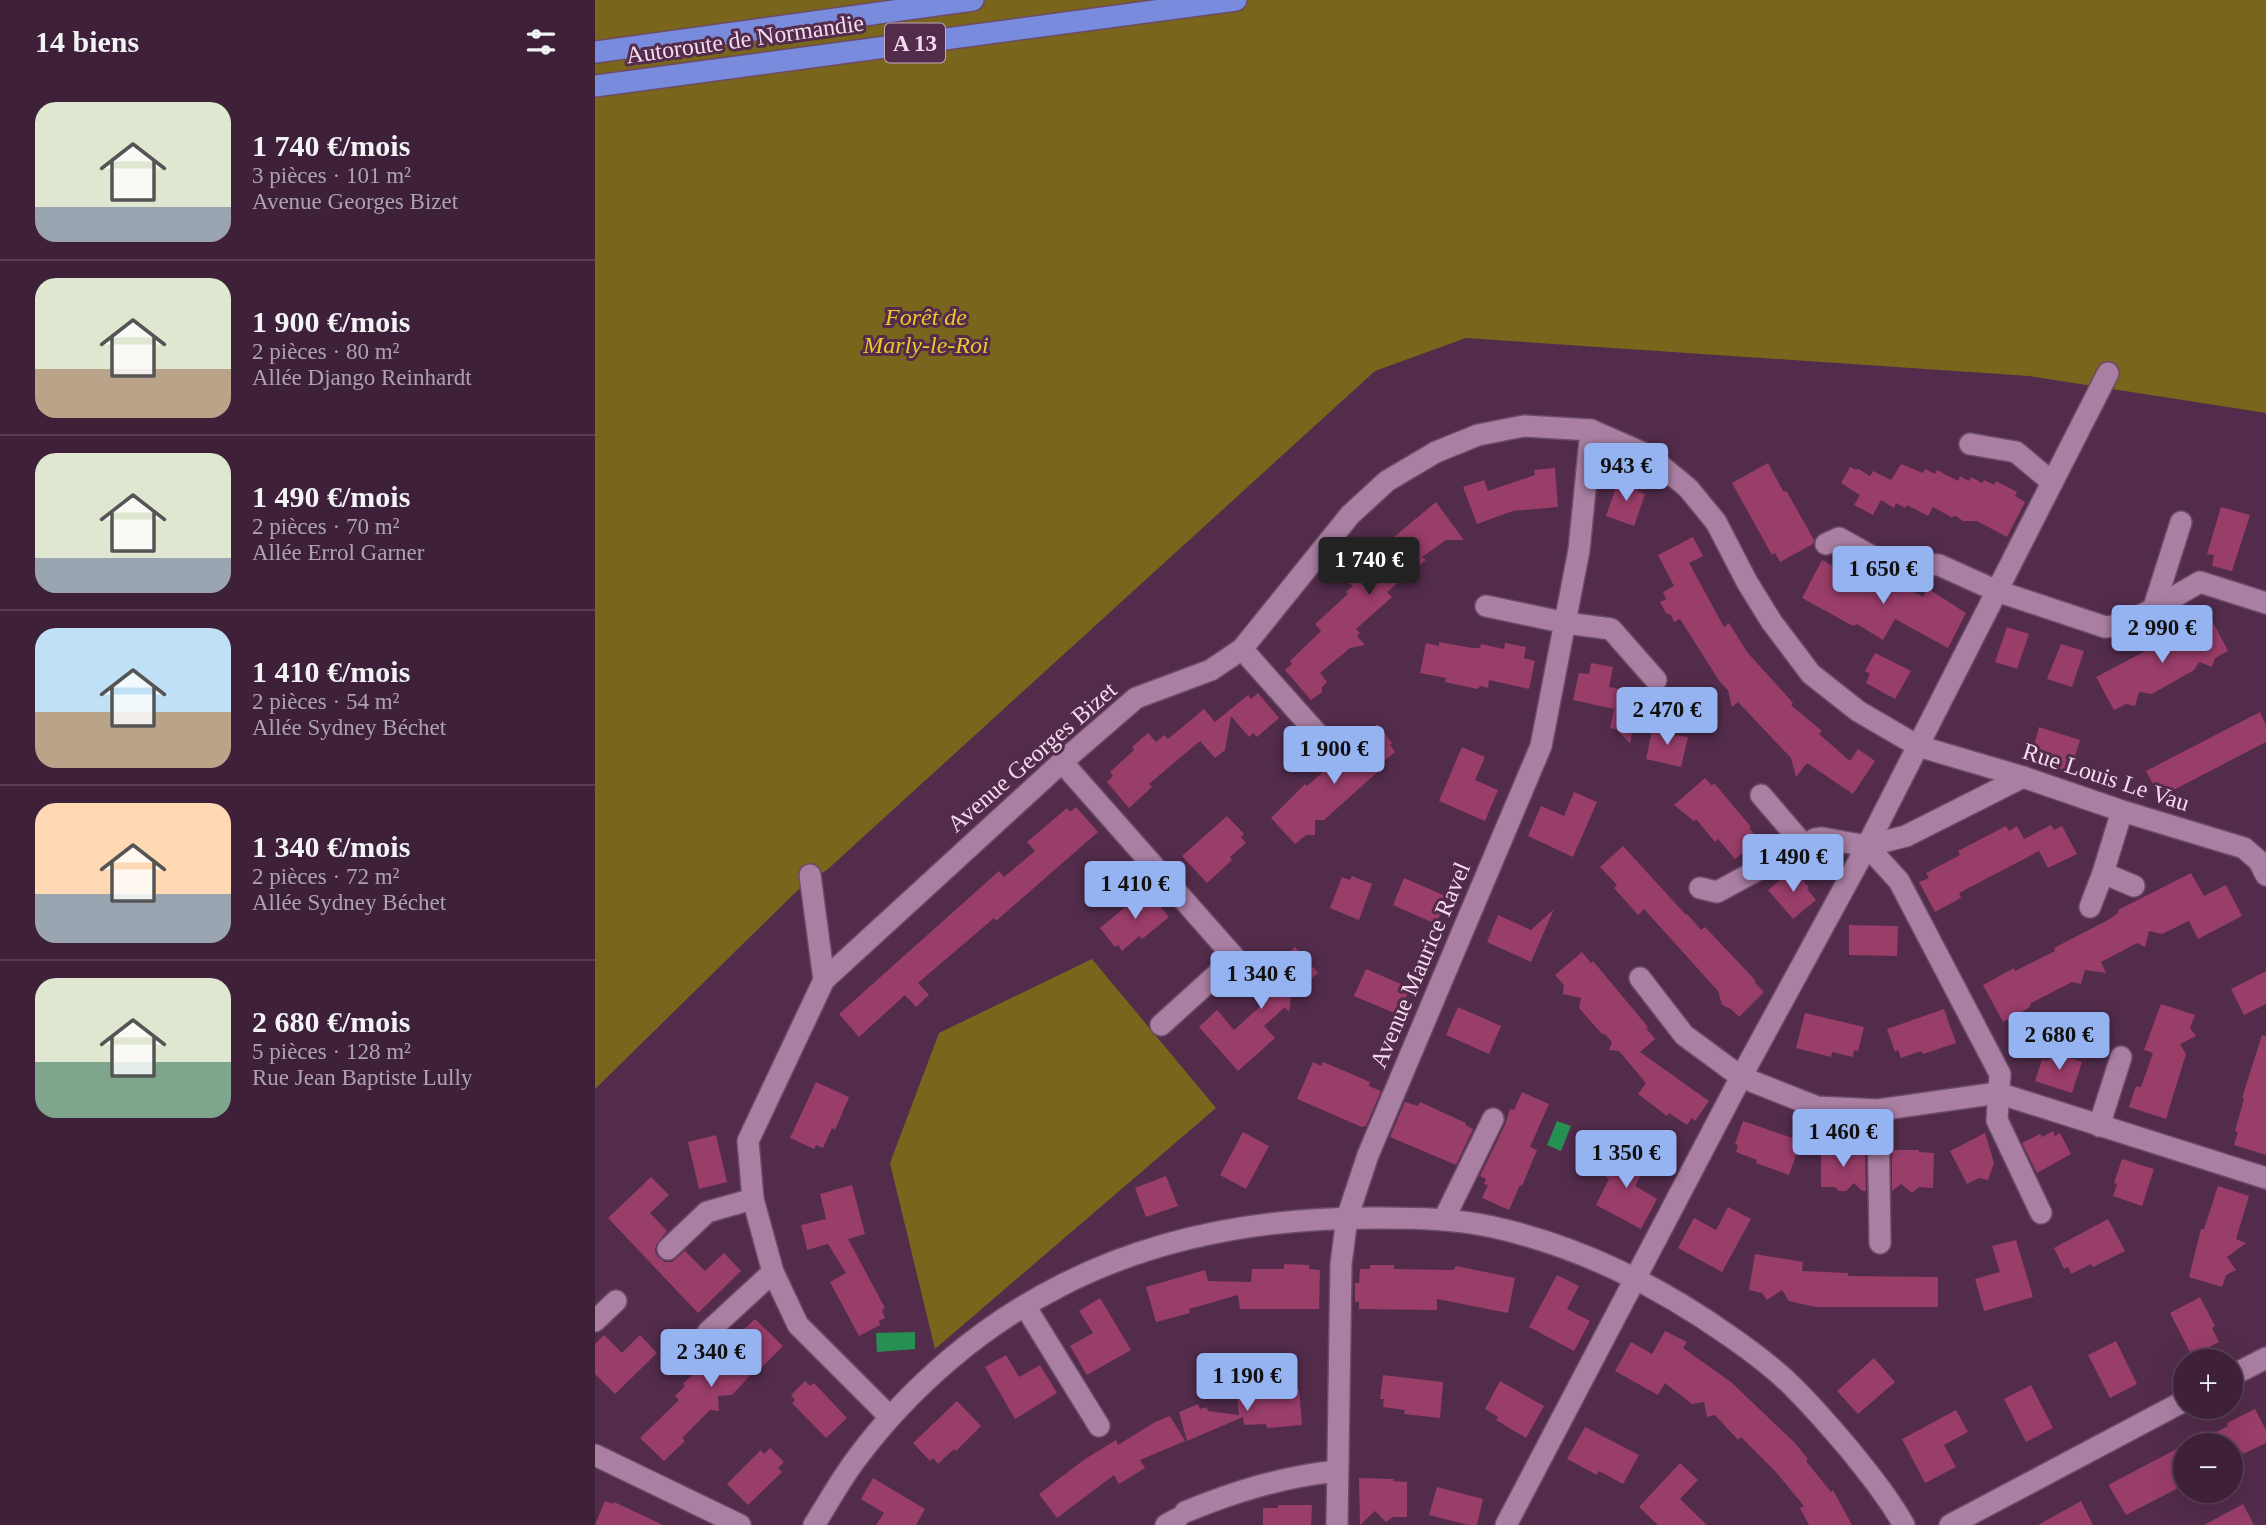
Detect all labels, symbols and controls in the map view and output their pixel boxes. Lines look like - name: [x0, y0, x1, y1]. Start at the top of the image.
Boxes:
- street label: Autoroute de Normandie: [624, 9, 866, 69]
- icon: filters: [522, 23, 560, 61]
- road number: A 13: [885, 24, 945, 62]
- text: 14 biens: [35, 25, 139, 58]
- text: 1 740 €/mois: [252, 129, 410, 162]
- icon: home: [91, 130, 175, 214]
- text: 3 pièces · 101 m²: [252, 163, 411, 188]
- text: Avenue Georges Bizet: [252, 189, 458, 214]
- park label: Forêt de Marly-le-Roi: [862, 304, 989, 358]
- text: 1 900 €/mois: [252, 305, 410, 338]
- icon: home: [91, 306, 175, 390]
- text: 2 pièces · 80 m²: [252, 339, 399, 364]
- text: Allée Django Reinhardt: [252, 365, 472, 390]
- pin: 943 €: [1577, 444, 1675, 503]
- text: 943 €: [1600, 453, 1652, 478]
- text: 1 490 €/mois: [252, 480, 410, 513]
- icon: home: [91, 481, 175, 565]
- text: 2 pièces · 70 m²: [252, 514, 399, 539]
- pin: 1 740 €: [1304, 538, 1434, 597]
- text: Allée Errol Garner: [252, 540, 424, 565]
- pin: 1 650 €: [1818, 546, 1948, 606]
- text: 1 740 €: [1335, 547, 1404, 572]
- text: 1 650 €: [1849, 556, 1918, 581]
- pin: 2 990 €: [2097, 606, 2227, 665]
- text: 2 990 €: [2128, 615, 2197, 640]
- text: 1 410 €/mois: [252, 655, 410, 688]
- icon: home: [91, 656, 175, 740]
- street label: Avenue Georges Bizet: [942, 676, 1122, 837]
- pin: 2 470 €: [1602, 688, 1732, 747]
- text: 2 pièces · 54 m²: [252, 689, 399, 714]
- text: 2 470 €: [1633, 697, 1702, 722]
- text: Allée Sydney Béchet: [252, 715, 446, 740]
- pin: 1 900 €: [1269, 726, 1399, 786]
- text: 1 900 €: [1300, 736, 1369, 761]
- street label: Rue Louis Le Vau: [2019, 738, 2193, 816]
- text: 1 340 €/mois: [252, 830, 410, 863]
- icon: home: [91, 831, 175, 915]
- pin: 1 490 €: [1728, 834, 1858, 894]
- text: 1 490 €: [1759, 844, 1828, 869]
- street label: Avenue Maurice Ravel: [1365, 858, 1475, 1072]
- pin: 1 410 €: [1070, 862, 1200, 921]
- text: 2 pièces · 72 m²: [252, 864, 399, 889]
- text: 1 410 €: [1101, 871, 1170, 896]
- text: Allée Sydney Béchet: [252, 890, 446, 915]
- pin: 1 340 €: [1196, 951, 1326, 1011]
- text: 1 340 €: [1227, 961, 1296, 986]
- text: 2 680 €/mois: [252, 1005, 410, 1038]
- icon: home: [91, 1006, 175, 1090]
- pin: 2 680 €: [1994, 1012, 2124, 1072]
- text: 2 680 €: [2025, 1022, 2094, 1047]
- text: 5 pièces · 128 m²: [252, 1039, 411, 1064]
- text: Rue Jean Baptiste Lully: [252, 1065, 472, 1090]
- pin: 1 460 €: [1778, 1110, 1908, 1169]
- text: 1 460 €: [1809, 1119, 1878, 1144]
- pin: 1 350 €: [1561, 1130, 1691, 1190]
- text: 1 350 €: [1592, 1140, 1661, 1165]
- pin: 2 340 €: [646, 1330, 776, 1389]
- text: 2 340 €: [677, 1339, 746, 1364]
- map controls: [2173, 1349, 2243, 1503]
- button: +: [2173, 1349, 2243, 1419]
- pin: 1 190 €: [1182, 1354, 1312, 1413]
- text: 1 190 €: [1213, 1363, 1282, 1388]
- button: −: [2173, 1433, 2243, 1503]

